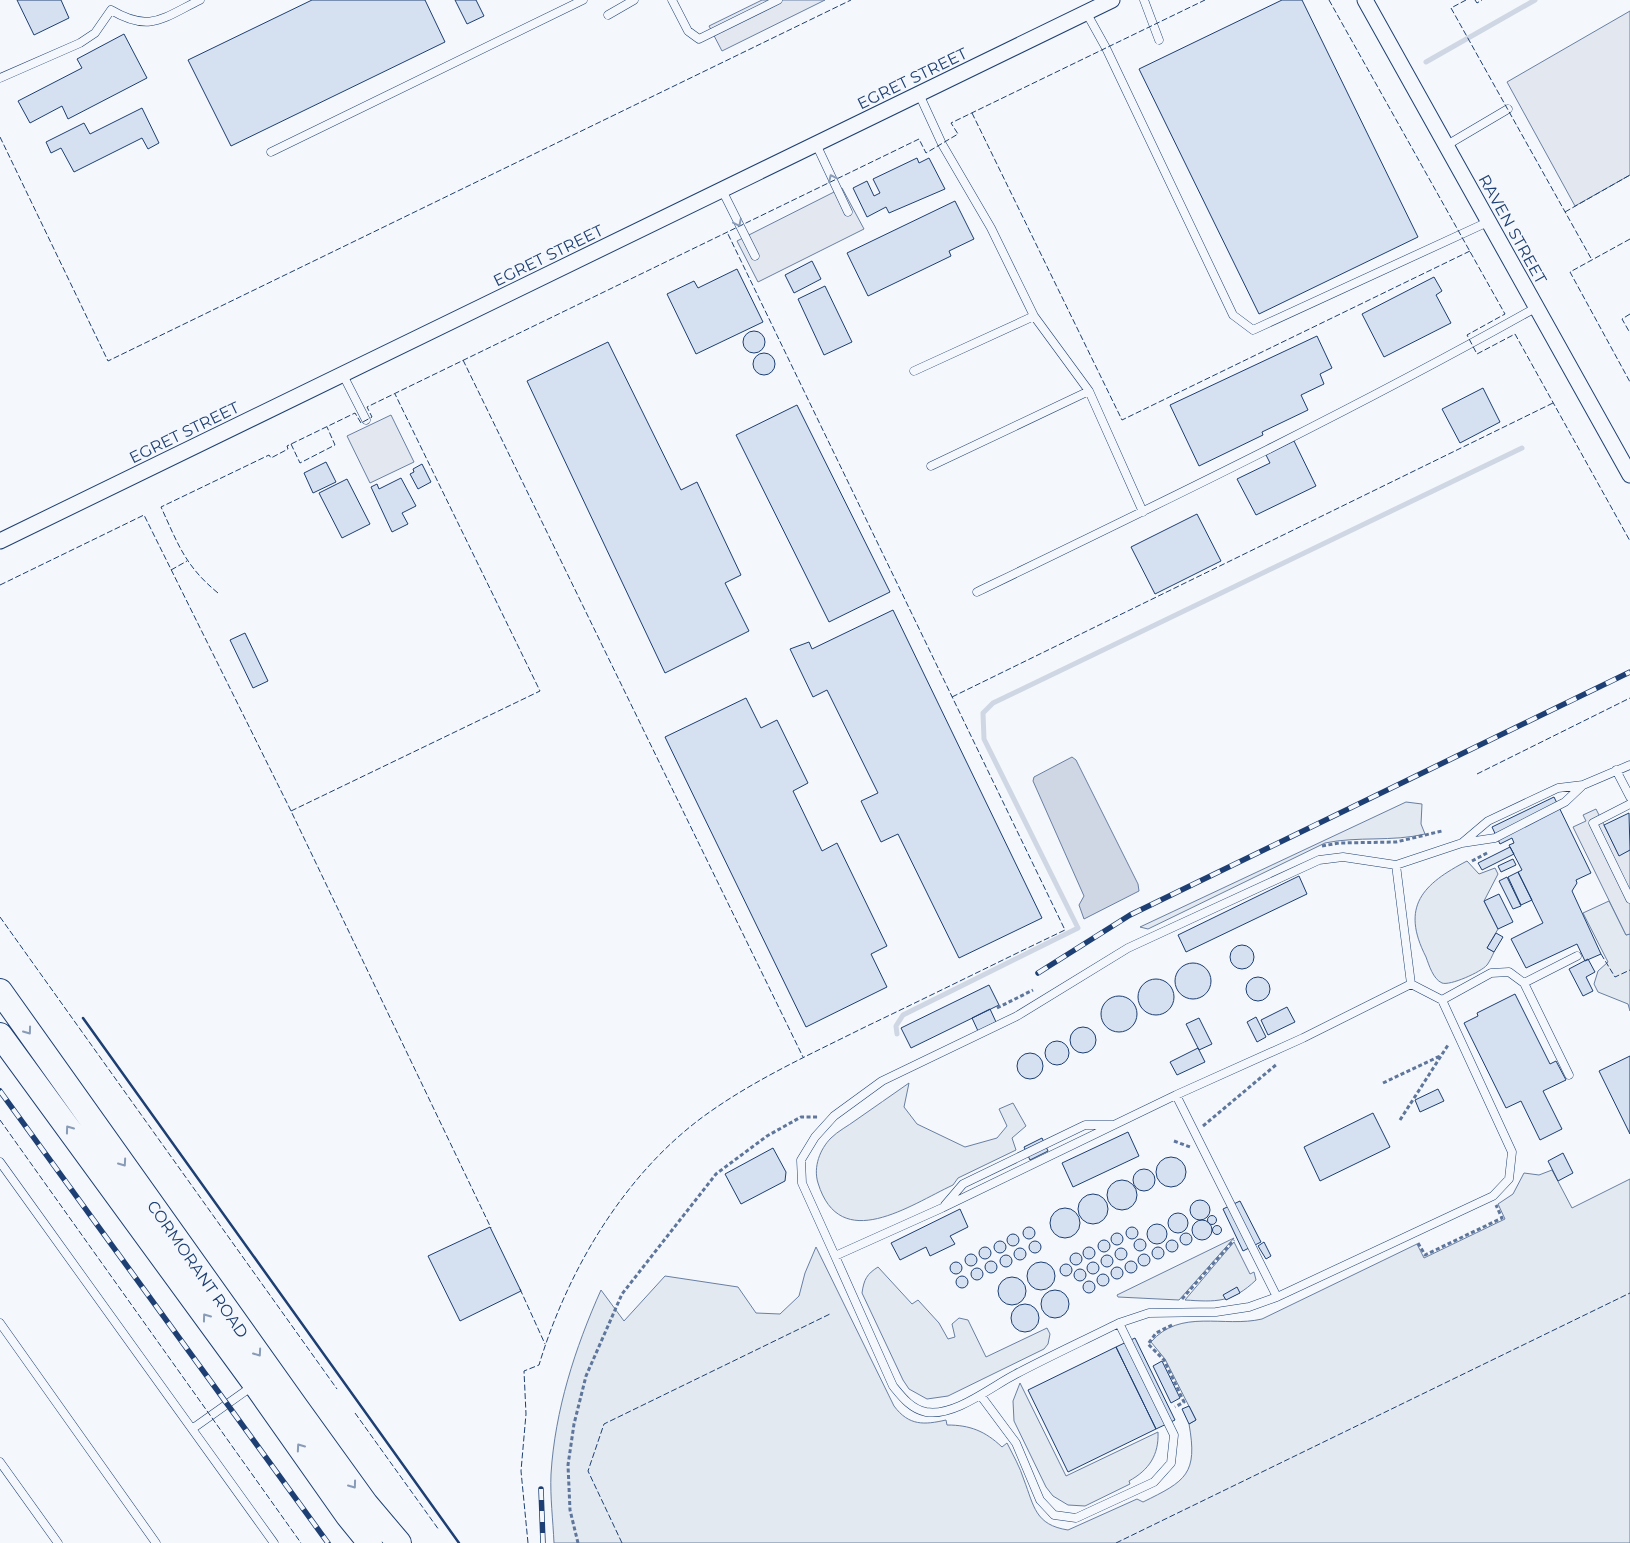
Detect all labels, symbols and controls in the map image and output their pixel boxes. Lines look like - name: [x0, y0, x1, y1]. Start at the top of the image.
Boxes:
- street label: EGRET STREET: [854, 43, 971, 113]
- street label: RAVEN STREET: [1475, 171, 1551, 288]
- one-way arrow: [828, 174, 838, 183]
- one-way arrow: [732, 218, 742, 227]
- street label: EGRET STREET: [490, 220, 607, 290]
- street label: EGRET STREET: [126, 397, 243, 467]
- one-way arrow: [23, 1025, 31, 1034]
- one-way arrow: [66, 1126, 74, 1135]
- one-way arrow: [117, 1157, 126, 1167]
- street label: CORMORANT ROAD: [143, 1197, 252, 1342]
- one-way arrow: [203, 1313, 212, 1323]
- one-way arrow: [252, 1347, 261, 1357]
- one-way arrow: [296, 1444, 306, 1453]
- one-way arrow: [346, 1479, 356, 1488]

